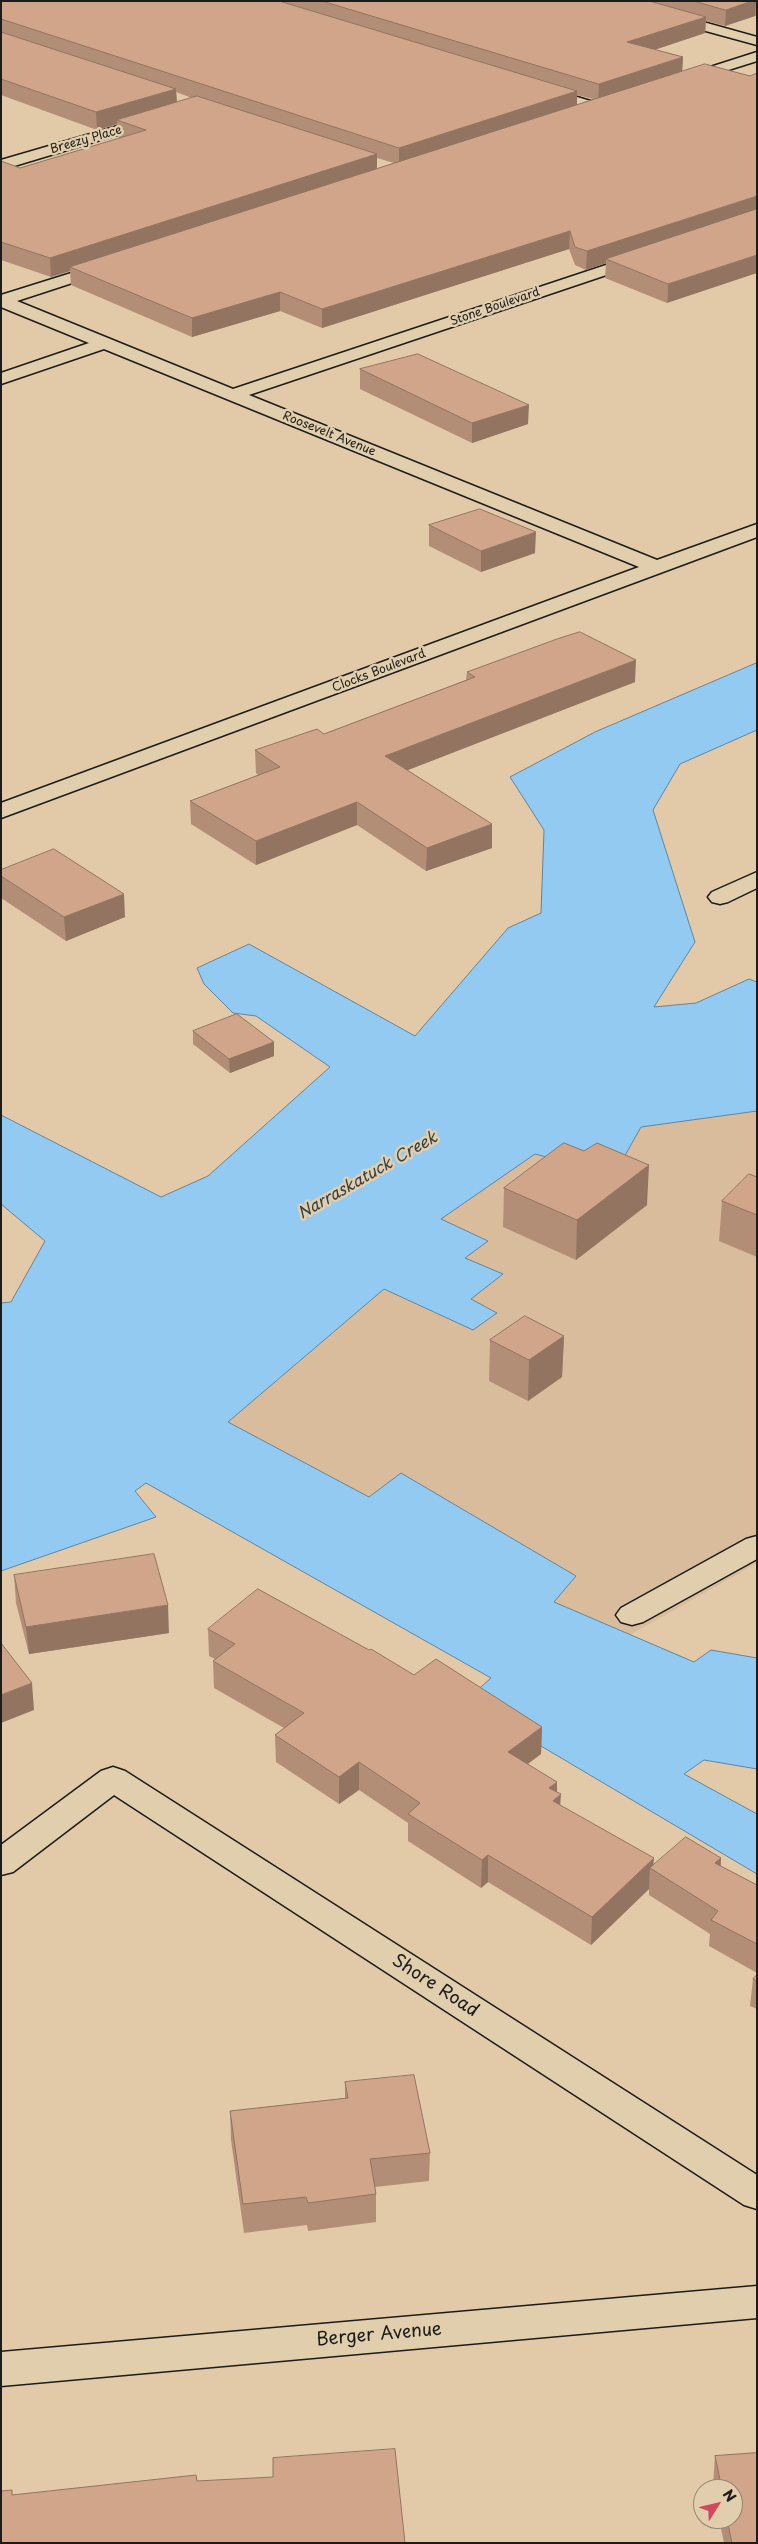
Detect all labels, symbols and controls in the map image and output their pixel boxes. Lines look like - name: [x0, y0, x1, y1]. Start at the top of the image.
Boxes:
- street label: Breezy Place: [49, 123, 123, 157]
- street label: Stone Boulevard: [448, 285, 542, 329]
- street label: Roosevelt Avenue: [280, 409, 378, 459]
- street label: Clocks Boulevard: [330, 647, 428, 695]
- water label: Narraskatuck Creek: [295, 1128, 441, 1224]
- street label: Shore Road: [388, 1950, 482, 2022]
- street label: Berger Avenue: [315, 2319, 443, 2351]
- north arrow: [693, 2479, 743, 2529]
- text: N: [718, 2485, 741, 2506]

